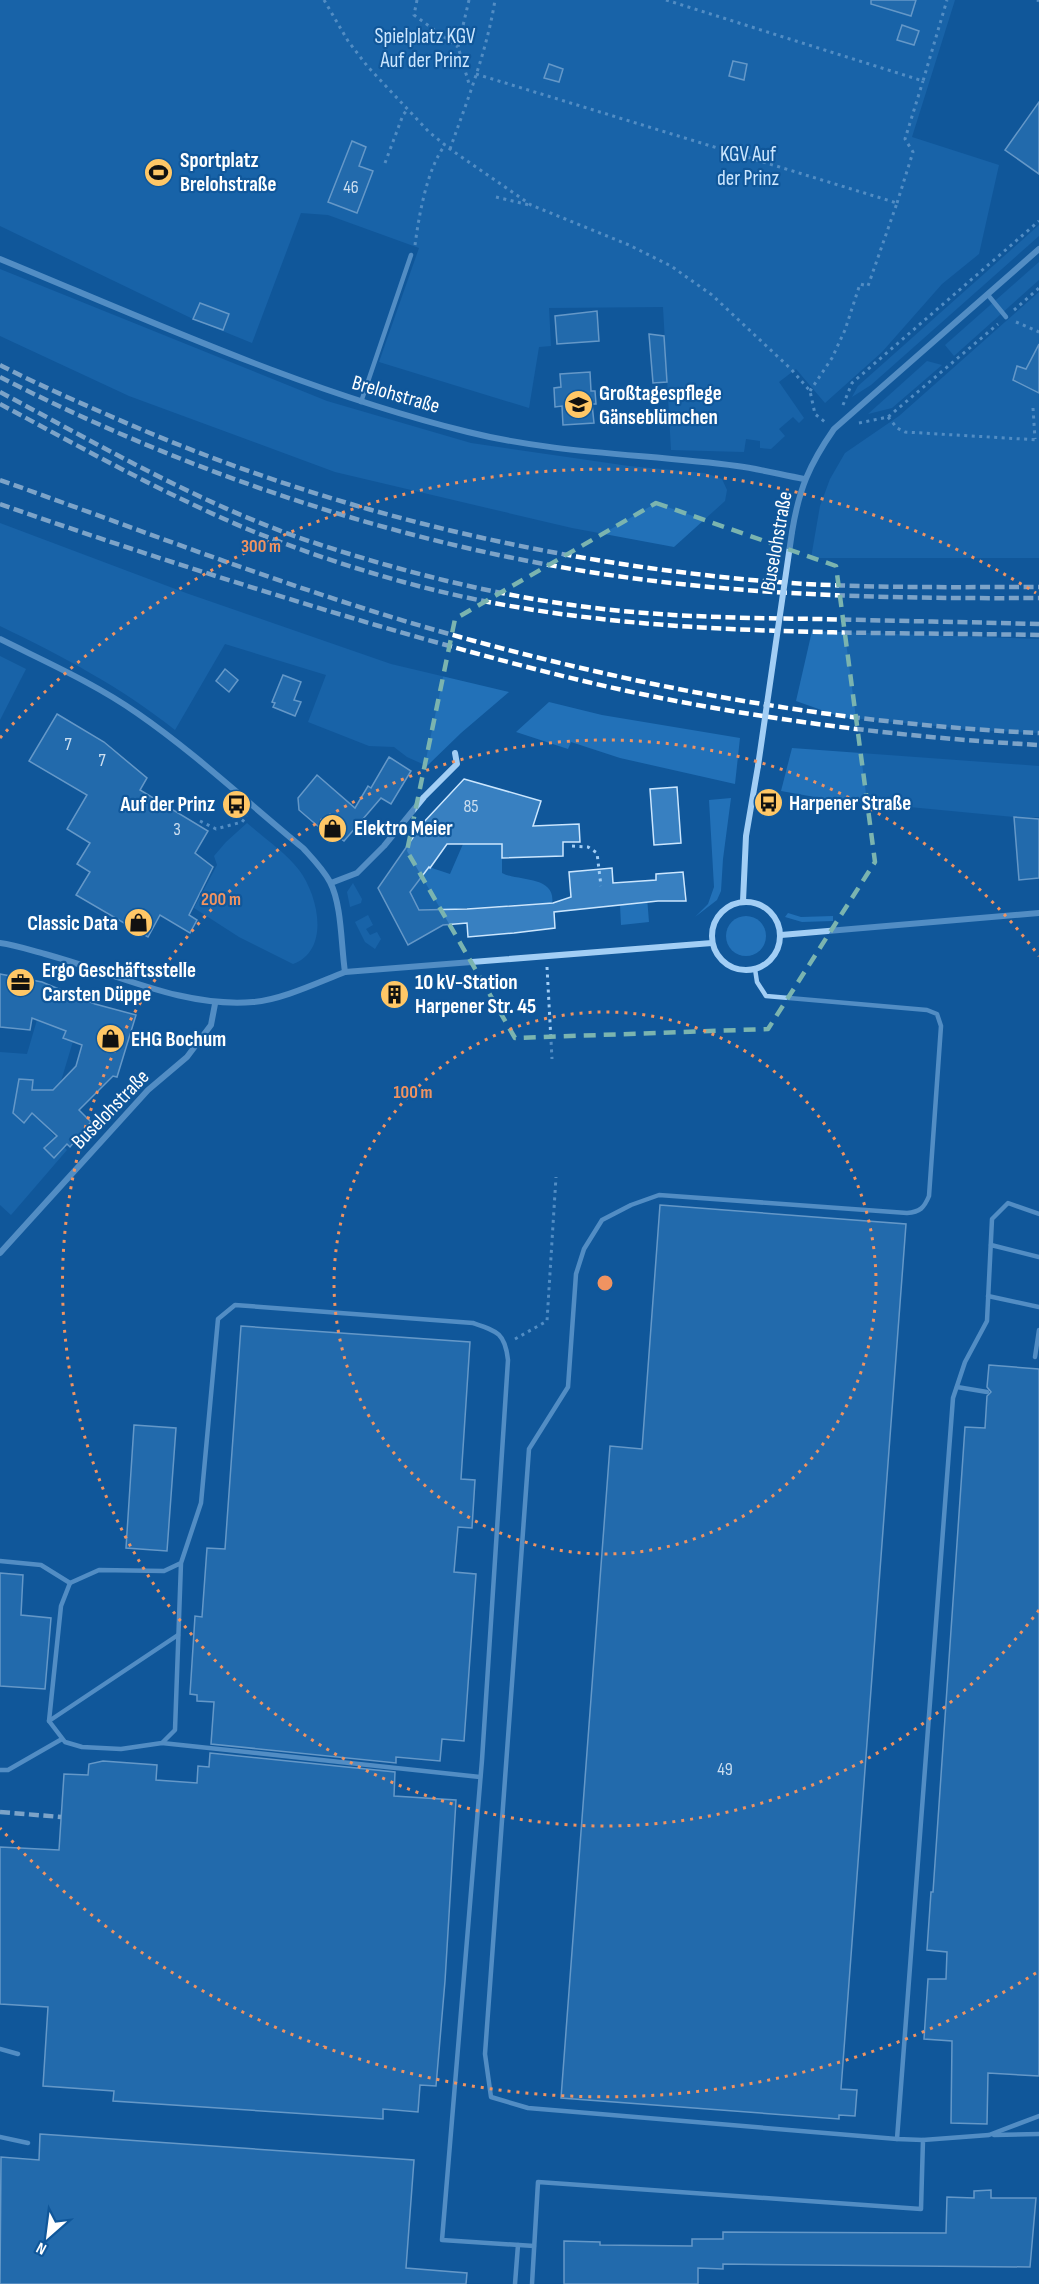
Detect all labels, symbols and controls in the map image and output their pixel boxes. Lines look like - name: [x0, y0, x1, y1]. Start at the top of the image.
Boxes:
- park label: Spielplatz KGV Auf der Prinz: [374, 24, 476, 73]
- park label: KGV Auf der Prinz: [717, 142, 779, 191]
- place label: Sportplatz Brelohstraße: [180, 148, 276, 197]
- sports icon: Sportplatz Brelohstraße: [143, 156, 175, 188]
- house number: 46: [343, 177, 359, 198]
- street label: Brelohstraße: [349, 370, 443, 419]
- place label: Großtagespflege Gänseblümchen: [599, 381, 722, 430]
- school or university icon: Großtagespflege Gänseblümchen: [562, 389, 594, 421]
- street label: Buselohstraße: [755, 489, 798, 593]
- text: 300 m: [241, 536, 281, 557]
- house number: 7: [64, 734, 72, 755]
- house number: 7: [98, 750, 106, 771]
- bus stop icon: Harpener Straße: [752, 787, 784, 819]
- bus stop icon: Auf der Prinz: [220, 788, 252, 820]
- place label: Harpener Straße: [789, 791, 911, 816]
- place label: Auf der Prinz: [120, 792, 215, 817]
- house number: 85: [463, 796, 479, 817]
- shop icon: Elektro Meier: [317, 812, 349, 844]
- place label: Elektro Meier: [354, 816, 453, 841]
- house number: 3: [173, 819, 181, 840]
- text: 200 m: [201, 889, 241, 910]
- shop icon: Classic Data: [123, 907, 155, 939]
- place label: Classic Data: [27, 911, 118, 936]
- place label: Ergo Geschäftsstelle Carsten Düppe: [42, 958, 196, 1007]
- office icon: Ergo Geschäftsstelle Carsten Düppe: [5, 966, 37, 998]
- place label: 10 kV-Station Harpener Str. 45: [415, 970, 536, 1019]
- building icon: 10 kV-Station Harpener Str. 45: [378, 978, 410, 1010]
- shop icon: EHG Bochum: [94, 1023, 126, 1055]
- place label: EHG Bochum: [131, 1027, 226, 1052]
- street label: Buselohstraße: [66, 1064, 154, 1154]
- text: 100 m: [394, 1082, 433, 1103]
- centre of rings: [595, 1273, 615, 1293]
- house number: 49: [717, 1759, 733, 1780]
- north arrow: [18, 2206, 78, 2266]
- text: N: [33, 2238, 50, 2258]

